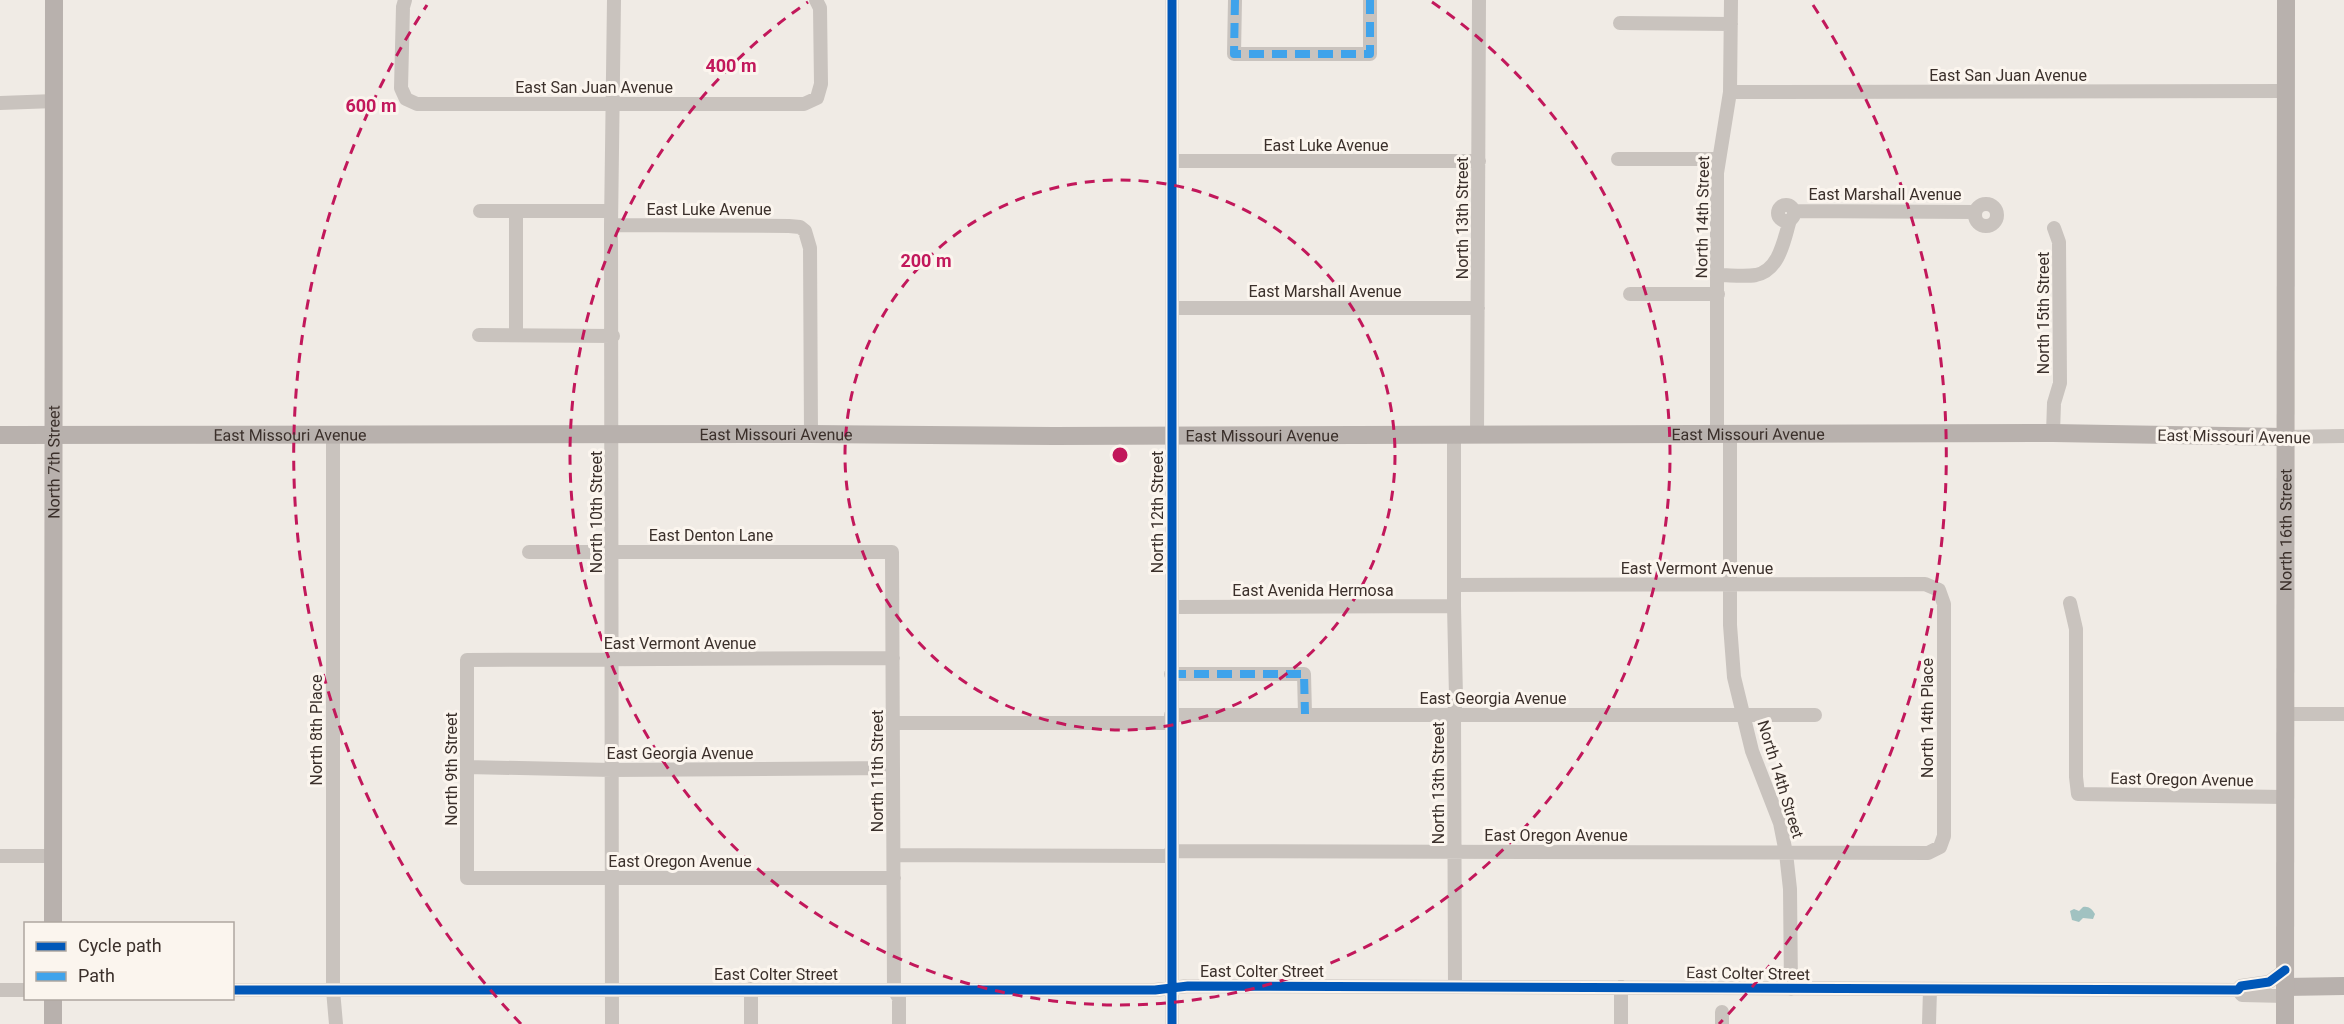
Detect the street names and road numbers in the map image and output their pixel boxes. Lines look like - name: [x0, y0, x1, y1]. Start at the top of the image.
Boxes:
- street label: East San Juan Avenue: [1929, 66, 2087, 85]
- street label: East San Juan Avenue: [515, 78, 673, 97]
- street label: East Luke Avenue: [1263, 136, 1389, 155]
- street label: North 14th Street: [1692, 156, 1713, 278]
- street label: North 13th Street: [1453, 157, 1472, 279]
- street label: East Marshall Avenue: [1808, 185, 1962, 204]
- street label: East Luke Avenue: [646, 200, 772, 219]
- street label: North 15th Street: [2034, 252, 2053, 374]
- street label: East Marshall Avenue: [1248, 282, 1402, 301]
- street label: North 7th Street: [44, 405, 64, 519]
- street label: East Missouri Avenue: [699, 425, 853, 444]
- street label: East Missouri Avenue: [1671, 425, 1825, 444]
- street label: East Missouri Avenue: [213, 426, 367, 445]
- street label: East Missouri Avenue: [1185, 426, 1339, 446]
- street label: East Missouri Avenue: [2157, 426, 2311, 447]
- street label: North 10th Street: [587, 451, 606, 573]
- street label: North 12th Street: [1148, 451, 1167, 573]
- street label: North 16th Street: [2276, 469, 2296, 591]
- street label: East Denton Lane: [649, 526, 773, 545]
- street label: East Vermont Avenue: [1621, 559, 1773, 578]
- street label: East Avenida Hermosa: [1232, 581, 1394, 600]
- street label: East Vermont Avenue: [604, 634, 756, 653]
- street label: North 14th Place: [1918, 658, 1937, 778]
- street label: North 8th Place: [307, 675, 326, 785]
- street label: East Georgia Avenue: [1420, 689, 1566, 708]
- street label: North 11th Street: [868, 710, 887, 832]
- street label: North 9th Street: [442, 712, 461, 826]
- street label: North 14th Street: [1754, 718, 1808, 841]
- street label: North 13th Street: [1429, 722, 1448, 844]
- street label: East Georgia Avenue: [607, 744, 753, 763]
- street label: East Oregon Avenue: [2110, 769, 2254, 790]
- street label: East Oregon Avenue: [1484, 826, 1628, 845]
- street label: East Oregon Avenue: [608, 852, 752, 871]
- street label: East Colter Street: [1200, 962, 1324, 981]
- street label: East Colter Street: [1686, 963, 1810, 984]
- street label: East Colter Street: [714, 965, 838, 984]

